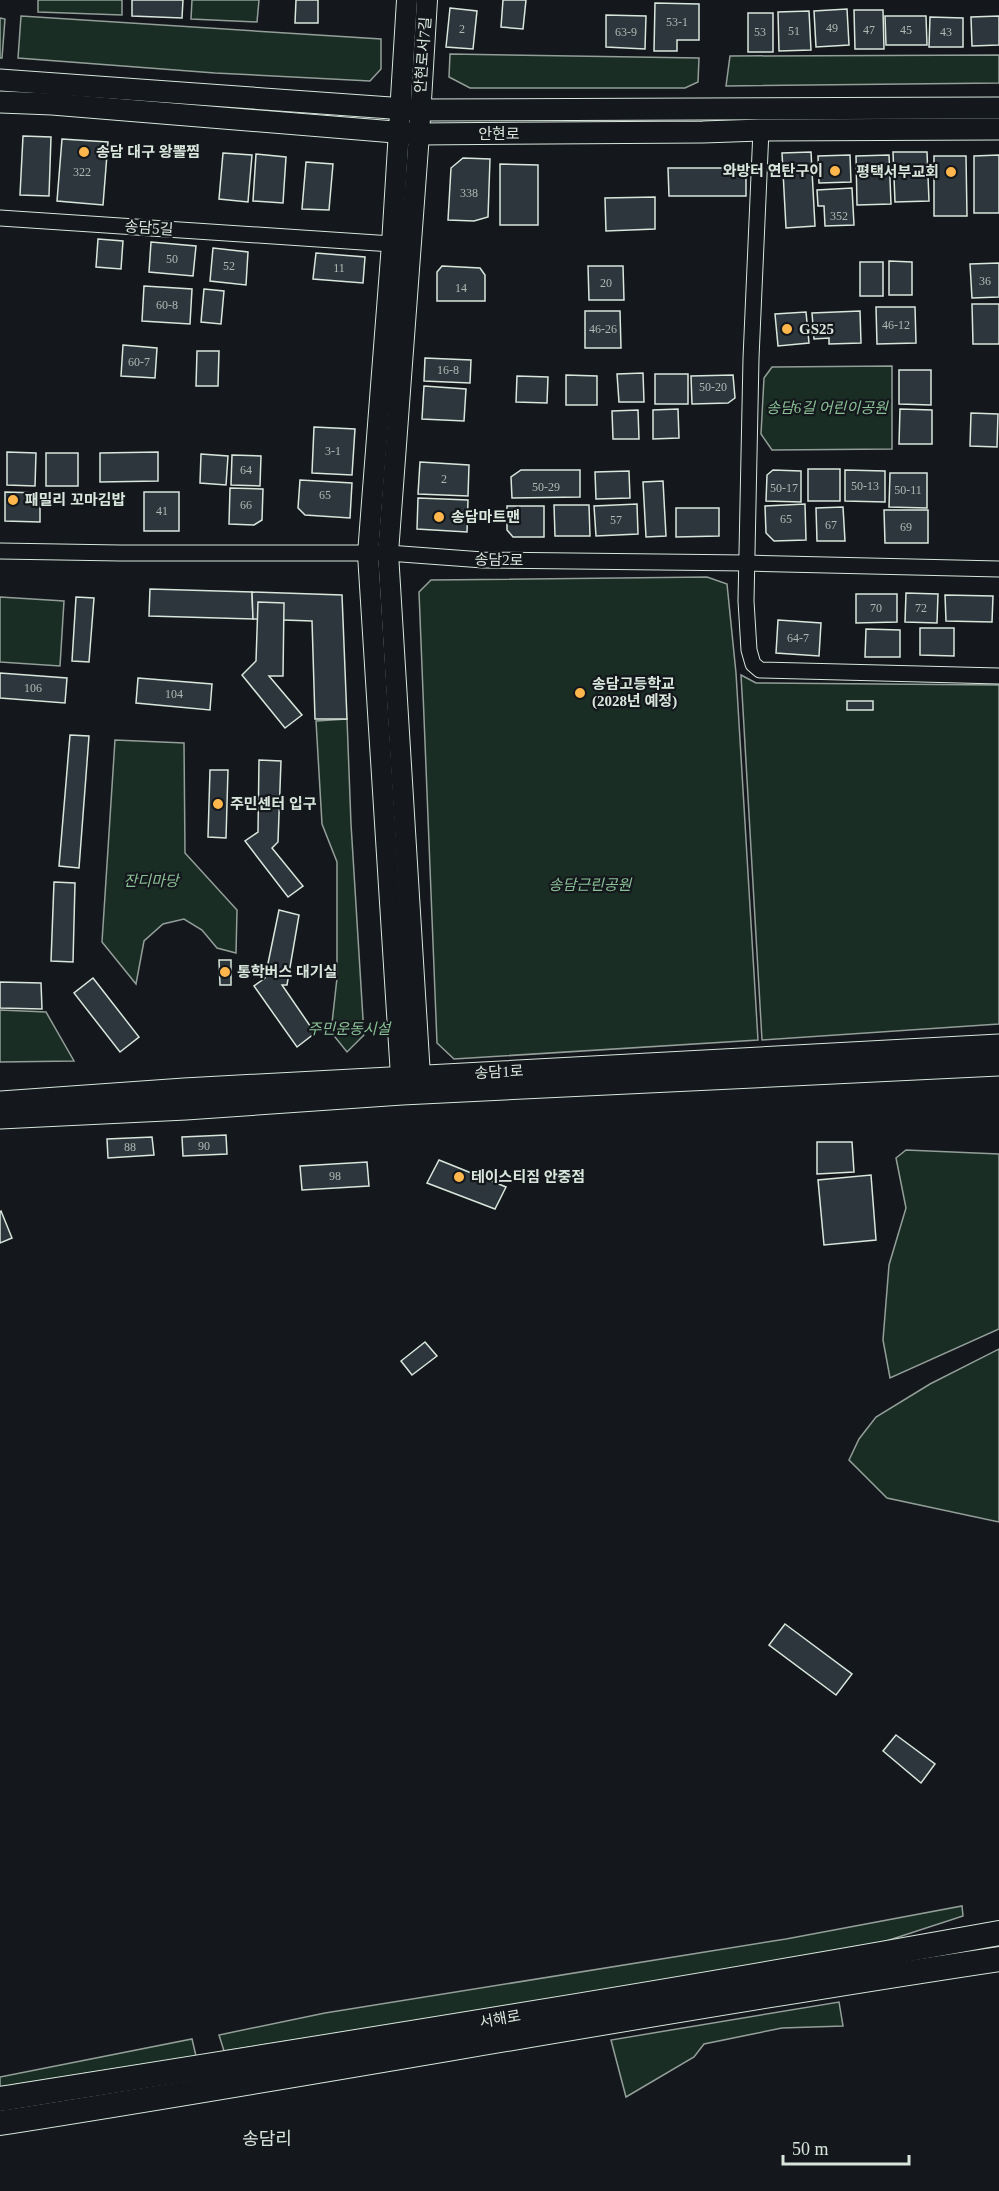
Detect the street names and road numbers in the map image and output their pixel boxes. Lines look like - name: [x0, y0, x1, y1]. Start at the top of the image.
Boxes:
- street label: 안현로서7길: [411, 16, 434, 94]
- street label: 안현로: [478, 125, 520, 142]
- street label: 송담5길: [124, 218, 174, 238]
- street label: 송담2로: [474, 552, 524, 568]
- street label: 송담1로: [474, 1063, 524, 1081]
- street label: 서해로: [478, 2008, 522, 2030]

